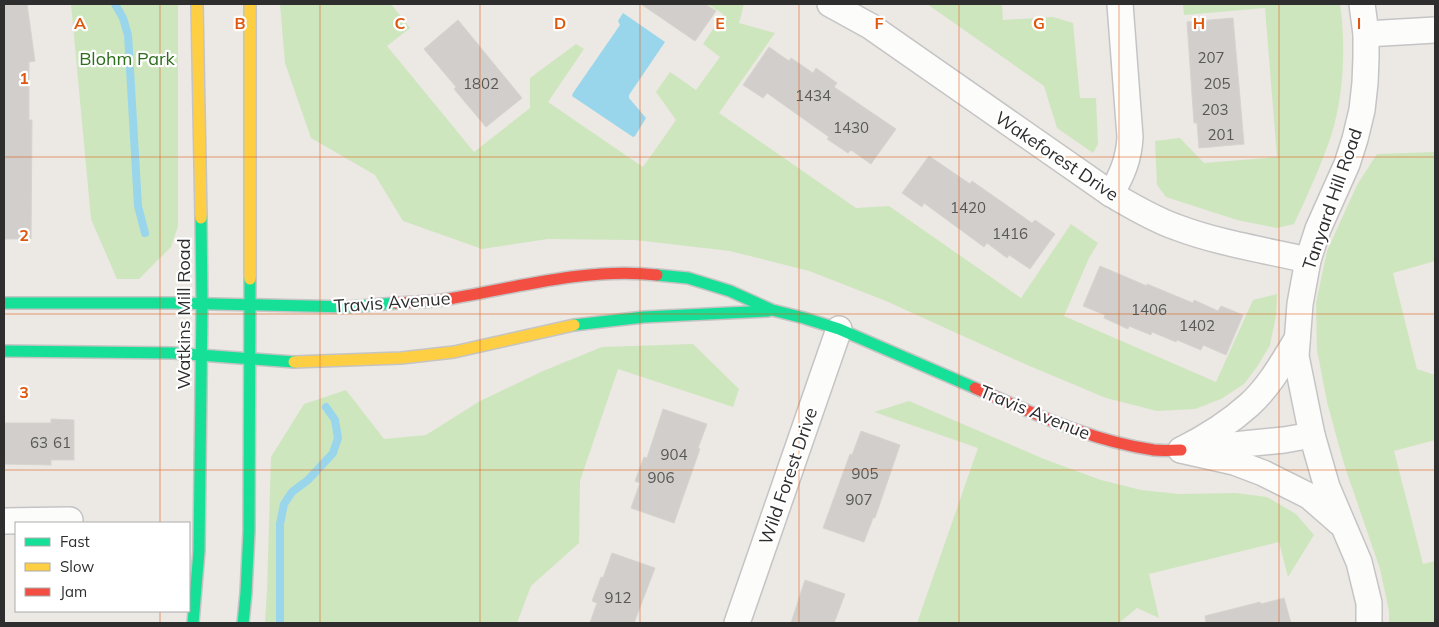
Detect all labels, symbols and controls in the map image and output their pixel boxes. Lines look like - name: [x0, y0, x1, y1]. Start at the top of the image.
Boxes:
- text: A: [74, 13, 86, 33]
- text: B: [234, 13, 246, 33]
- text: C: [395, 13, 406, 33]
- text: D: [554, 13, 566, 33]
- text: E: [715, 13, 725, 33]
- text: F: [874, 13, 884, 33]
- text: G: [1033, 13, 1045, 33]
- text: H: [1193, 13, 1205, 33]
- text: I: [1357, 13, 1361, 33]
- park label: Blohm Park: [79, 47, 176, 70]
- house number: 207: [1197, 48, 1225, 67]
- text: 1: [19, 68, 29, 88]
- house number: 1802: [463, 74, 499, 93]
- house number: 205: [1203, 74, 1231, 93]
- house number: 1434: [795, 86, 831, 105]
- house number: 203: [1201, 100, 1229, 119]
- street label: Wakeforest Drive: [991, 106, 1123, 206]
- house number: 1430: [833, 118, 869, 137]
- house number: 201: [1207, 125, 1235, 144]
- street label: Tanyard Hill Road: [1297, 125, 1367, 273]
- house number: 1420: [950, 198, 986, 217]
- house number: 1416: [992, 224, 1028, 243]
- text: 2: [19, 225, 29, 245]
- street label: Watkins Mill Road: [172, 239, 195, 389]
- street label: Travis Avenue: [333, 286, 451, 318]
- house number: 1406: [1131, 300, 1167, 319]
- house number: 1402: [1179, 316, 1215, 335]
- street label: Travis Avenue: [977, 379, 1093, 445]
- text: 3: [19, 382, 29, 402]
- street label: Wild Forest Drive: [754, 404, 822, 548]
- house number: 63: [30, 433, 48, 452]
- house number: 61: [53, 433, 71, 452]
- house number: 904: [660, 445, 688, 464]
- house number: 905: [851, 464, 879, 483]
- house number: 906: [647, 468, 675, 487]
- house number: 907: [845, 490, 873, 509]
- legend: [15, 522, 190, 612]
- text: Fast: [60, 532, 90, 551]
- text: Slow: [60, 557, 94, 576]
- text: Jam: [60, 582, 87, 601]
- house number: 912: [604, 588, 632, 607]

